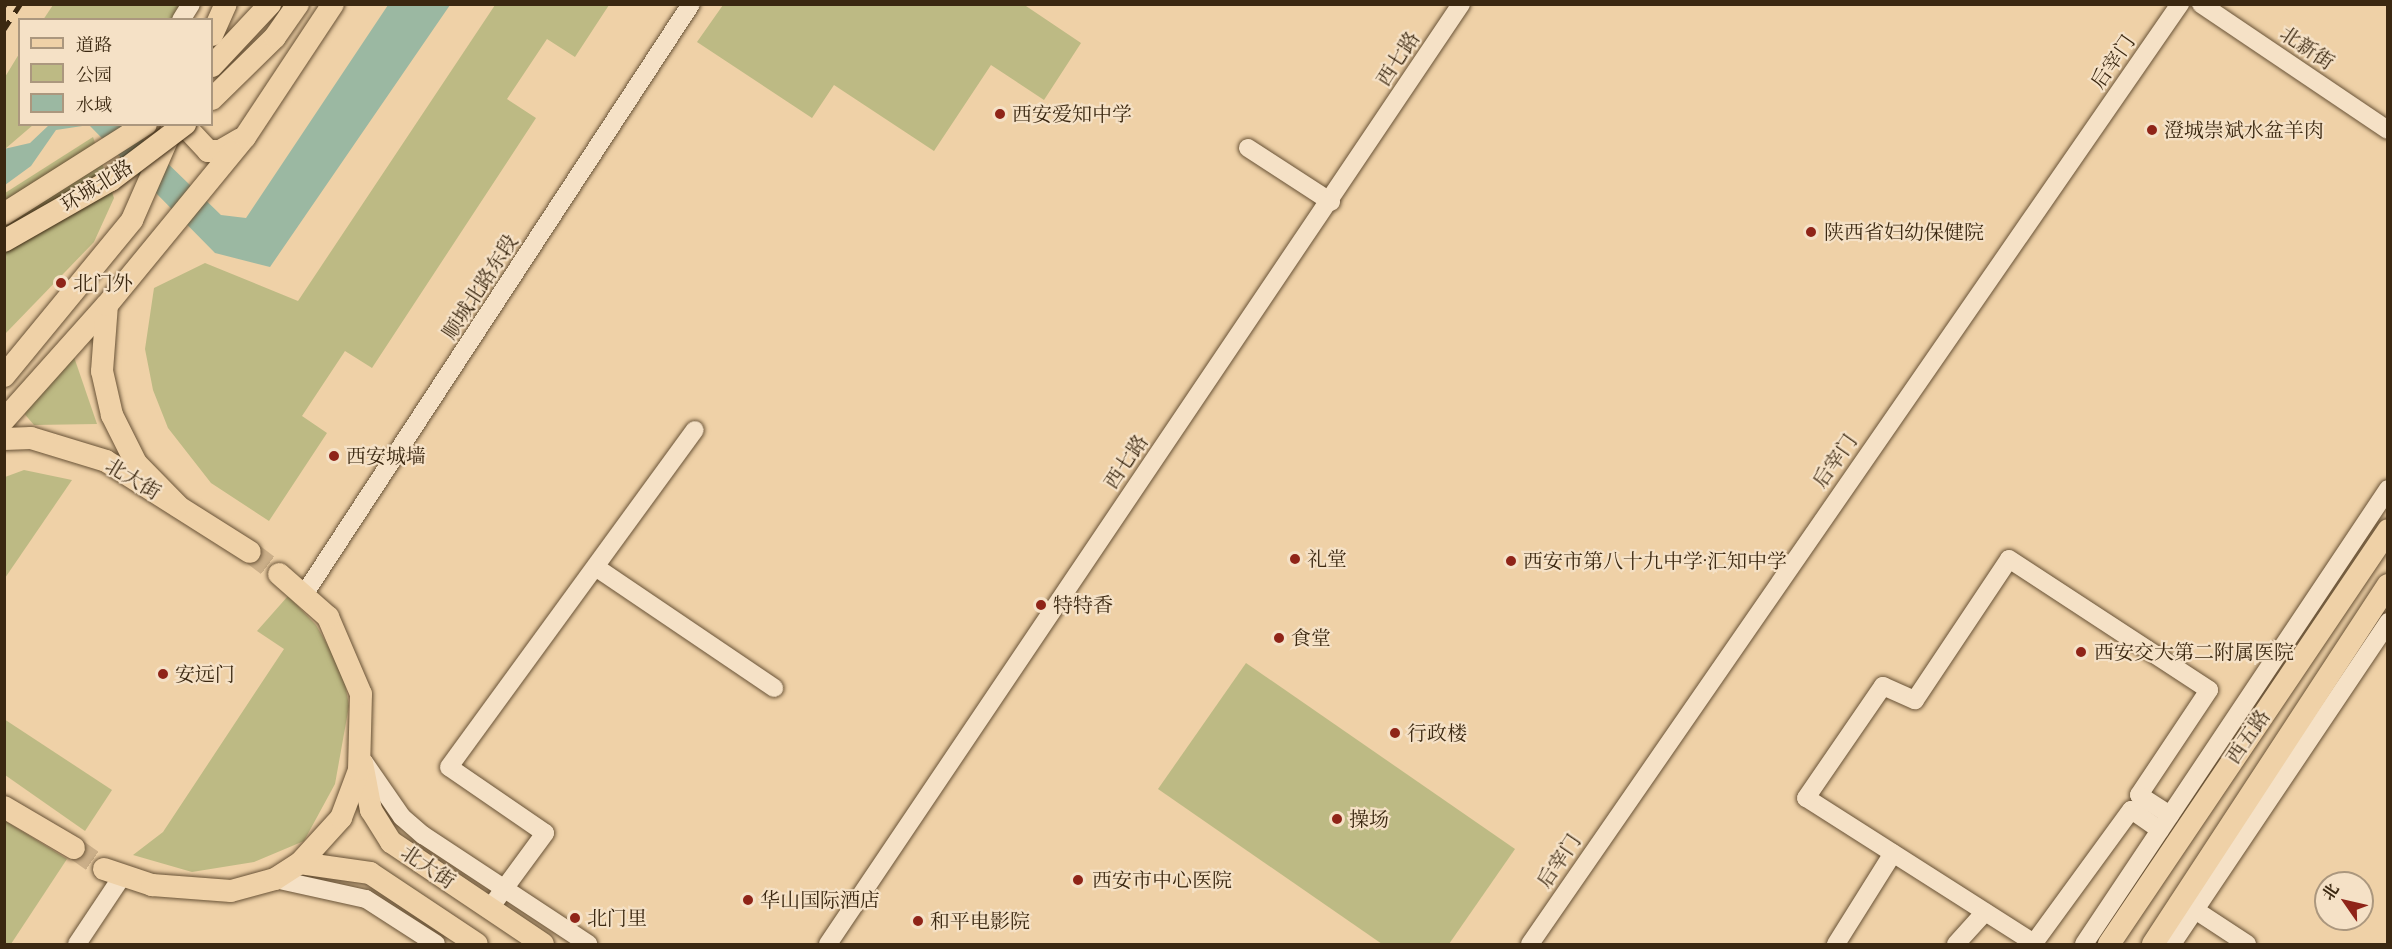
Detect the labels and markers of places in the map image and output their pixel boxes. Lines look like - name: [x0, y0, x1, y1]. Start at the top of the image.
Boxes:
- place label: 西安爱知中学: [1012, 102, 1132, 126]
- marker: 西安爱知中学: [993, 107, 1007, 121]
- place label: 澄城崇斌水盆羊肉: [2164, 118, 2324, 142]
- marker: 澄城崇斌水盆羊肉: [2145, 123, 2159, 137]
- place label: 陕西省妇幼保健院: [1824, 220, 1984, 244]
- marker: 陕西省妇幼保健院: [1802, 223, 1820, 241]
- place label: 北门外: [73, 271, 133, 295]
- marker: 北门外: [54, 276, 68, 290]
- place label: 西安城墙: [346, 444, 426, 468]
- marker: 西安城墙: [327, 449, 341, 463]
- place label: 礼堂: [1307, 547, 1347, 571]
- place label: 西安市第八十九中学·汇知中学: [1523, 549, 1787, 573]
- marker: 礼堂: [1288, 552, 1302, 566]
- marker: 西安市第八十九中学·汇知中学: [1504, 554, 1518, 568]
- place label: 特特香: [1053, 593, 1113, 617]
- marker: 特特香: [1034, 598, 1048, 612]
- place label: 食堂: [1291, 626, 1331, 650]
- marker: 食堂: [1272, 631, 1286, 645]
- place label: 西安交大第二附属医院: [2094, 640, 2294, 664]
- marker: 西安交大第二附属医院: [2072, 643, 2090, 661]
- place label: 安远门: [175, 662, 235, 686]
- marker: 安远门: [156, 667, 170, 681]
- place label: 行政楼: [1407, 721, 1467, 745]
- marker: 行政楼: [1388, 726, 1402, 740]
- place label: 操场: [1349, 807, 1389, 831]
- marker: 操场: [1330, 812, 1344, 826]
- place label: 西安市中心医院: [1092, 868, 1232, 892]
- marker: 西安市中心医院: [1069, 871, 1087, 889]
- place label: 华山国际酒店: [760, 888, 880, 912]
- marker: 华山国际酒店: [741, 893, 755, 907]
- place label: 北门里: [587, 906, 647, 930]
- place label: 和平电影院: [930, 909, 1030, 933]
- marker: 北门里: [568, 911, 582, 925]
- marker: 和平电影院: [911, 914, 925, 928]

